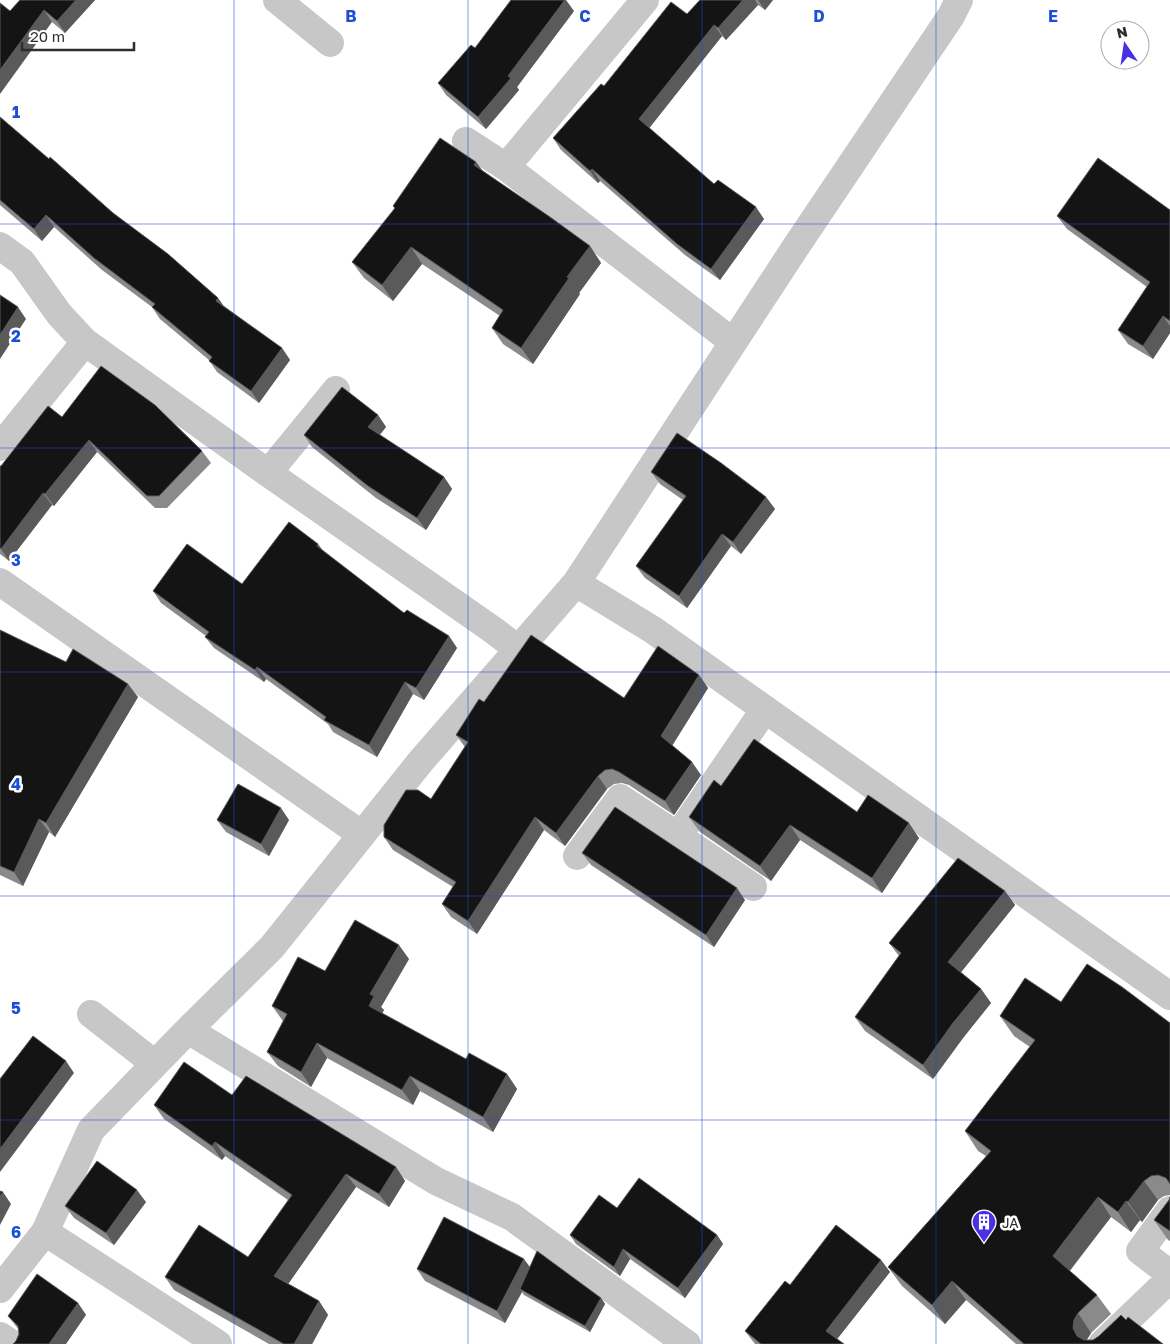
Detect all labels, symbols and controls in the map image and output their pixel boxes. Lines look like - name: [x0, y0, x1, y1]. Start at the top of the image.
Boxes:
- text: B: [345, 6, 357, 26]
- text: C: [579, 6, 591, 26]
- text: D: [813, 6, 825, 26]
- text: E: [1048, 6, 1058, 26]
- scale bar: [22, 20, 135, 52]
- north arrow: [1100, 20, 1150, 70]
- text: N: [1115, 22, 1129, 41]
- text: 20 m: [30, 27, 65, 45]
- text: 1: [12, 102, 20, 122]
- text: 2: [11, 326, 21, 346]
- text: 3: [11, 550, 21, 570]
- text: 4: [11, 774, 21, 794]
- text: 5: [11, 998, 21, 1018]
- building icon: JA: [971, 1209, 997, 1243]
- place label: JA: [1002, 1214, 1019, 1231]
- text: 6: [11, 1222, 21, 1242]

